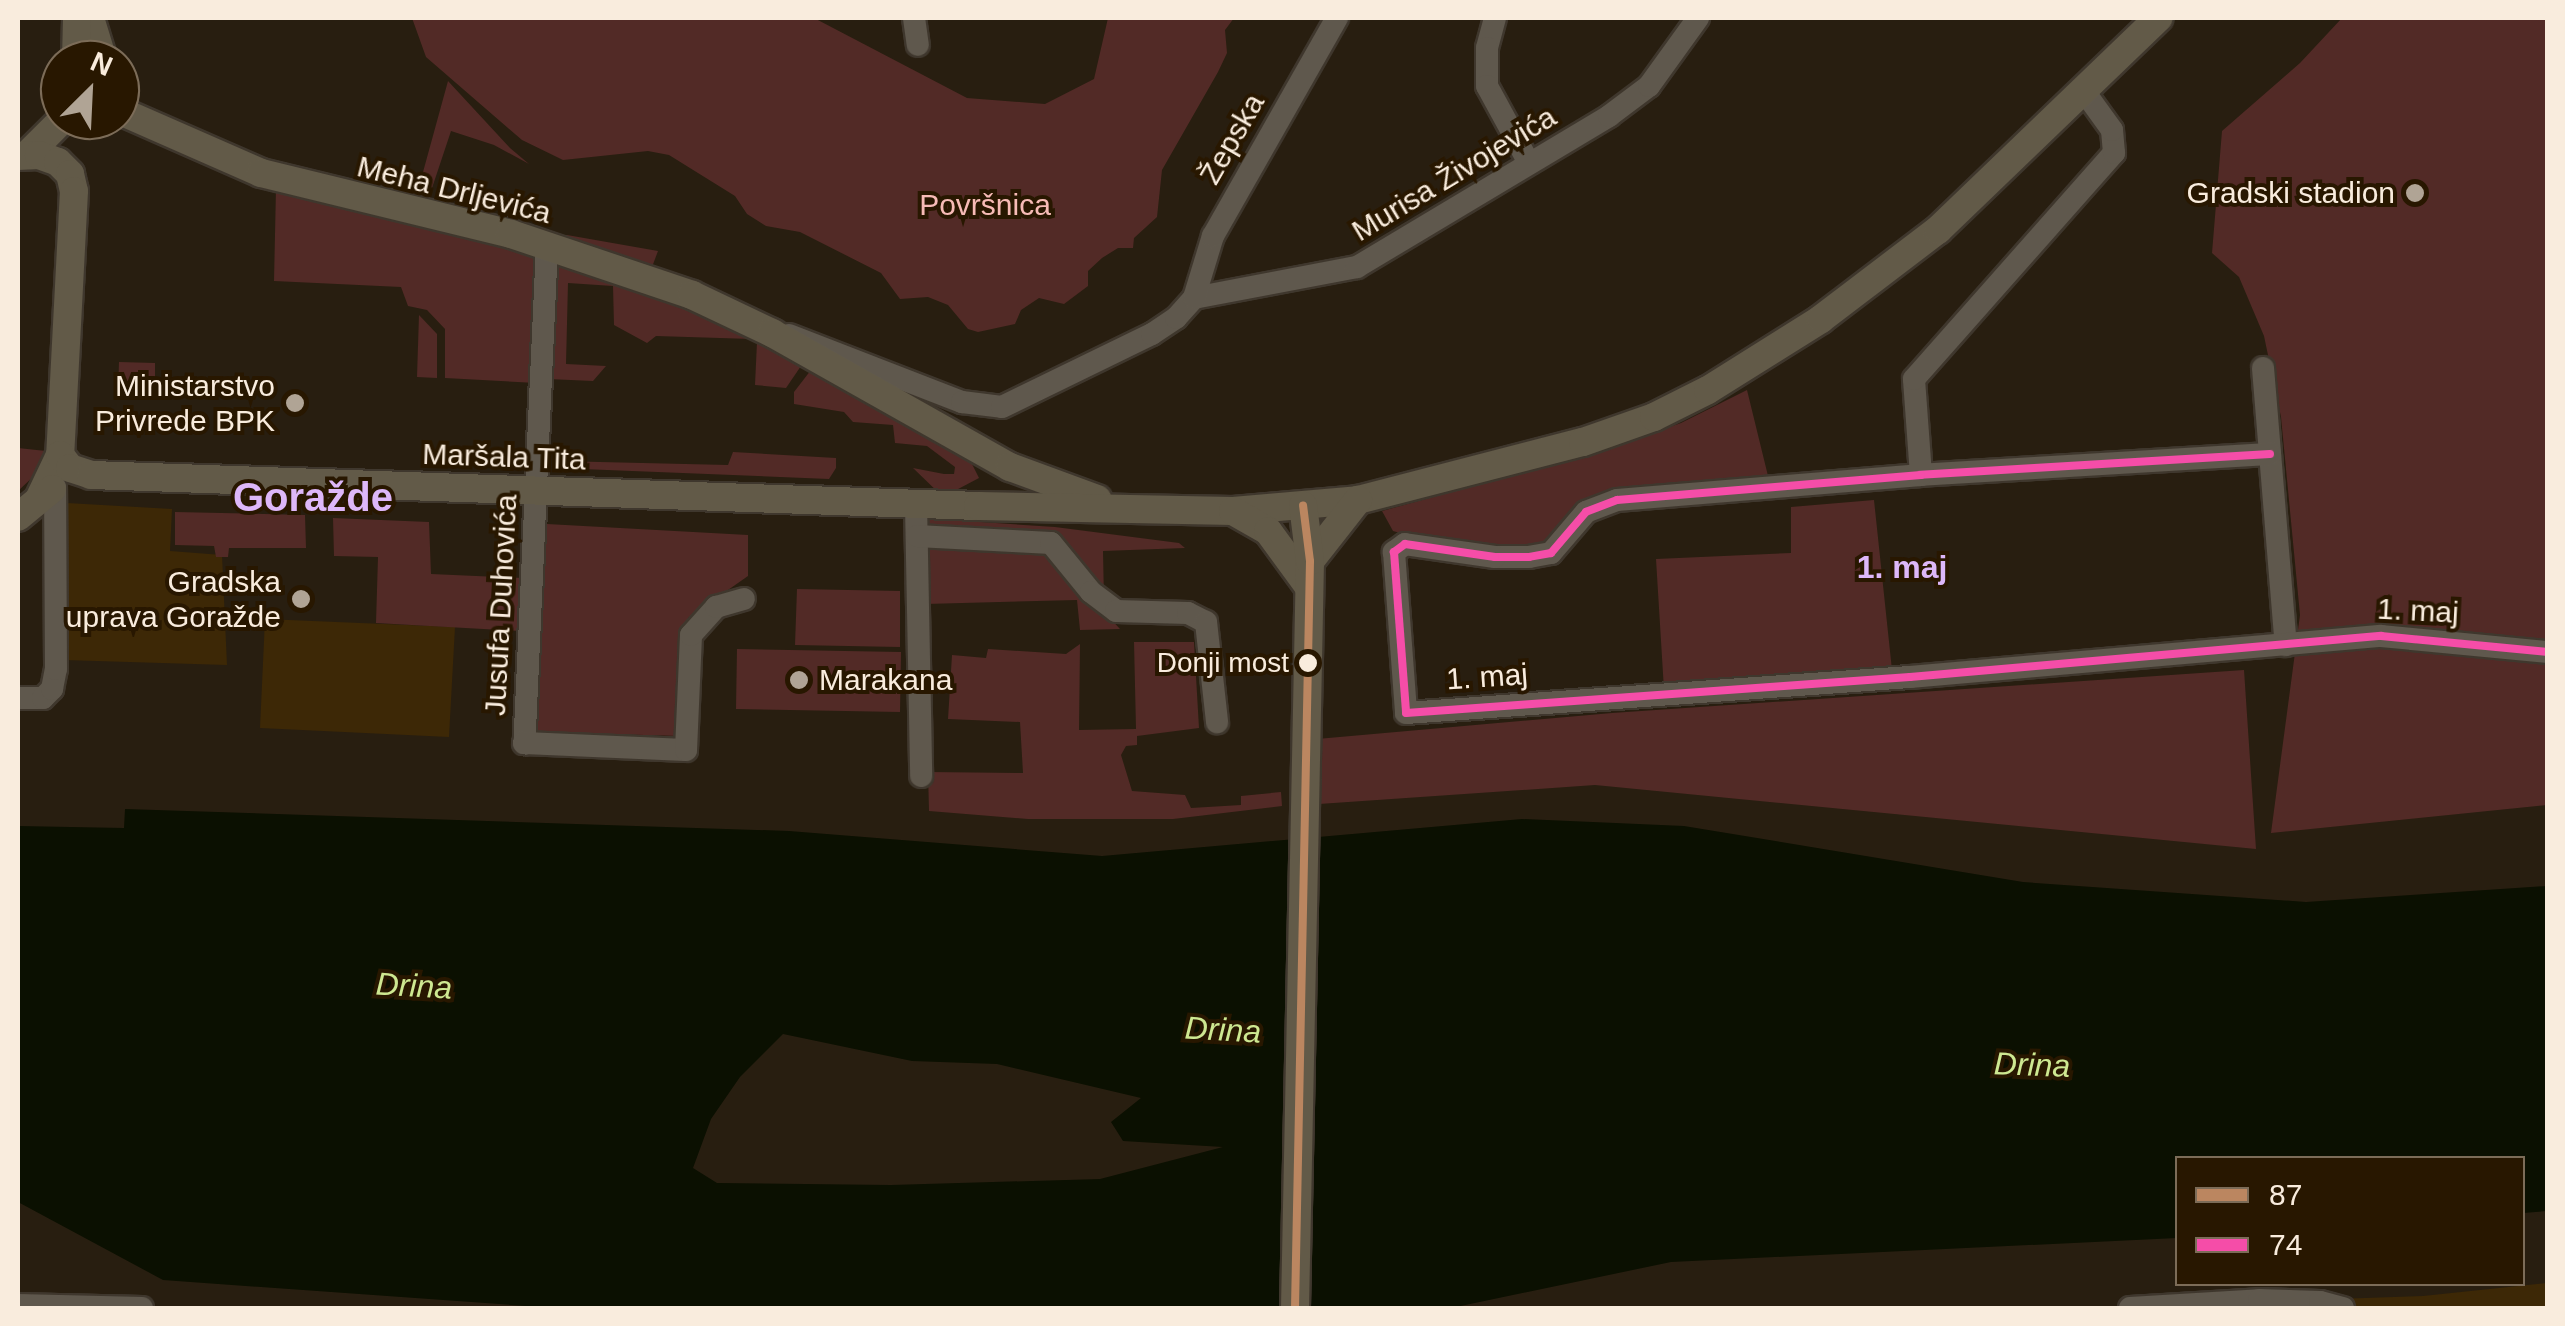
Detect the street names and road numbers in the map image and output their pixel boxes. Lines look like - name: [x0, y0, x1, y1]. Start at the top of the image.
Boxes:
- street label: Žepska: [1192, 87, 1272, 191]
- street label: Murisa Živojevića: [1345, 99, 1563, 249]
- street label: Meha Drljevića: [353, 149, 555, 231]
- street label: Maršala Tita: [421, 436, 587, 478]
- street label: Jusufa Duhovića: [477, 493, 525, 717]
- street label: 1. maj: [2376, 591, 2460, 631]
- street label: 1. maj: [1445, 656, 1529, 698]

